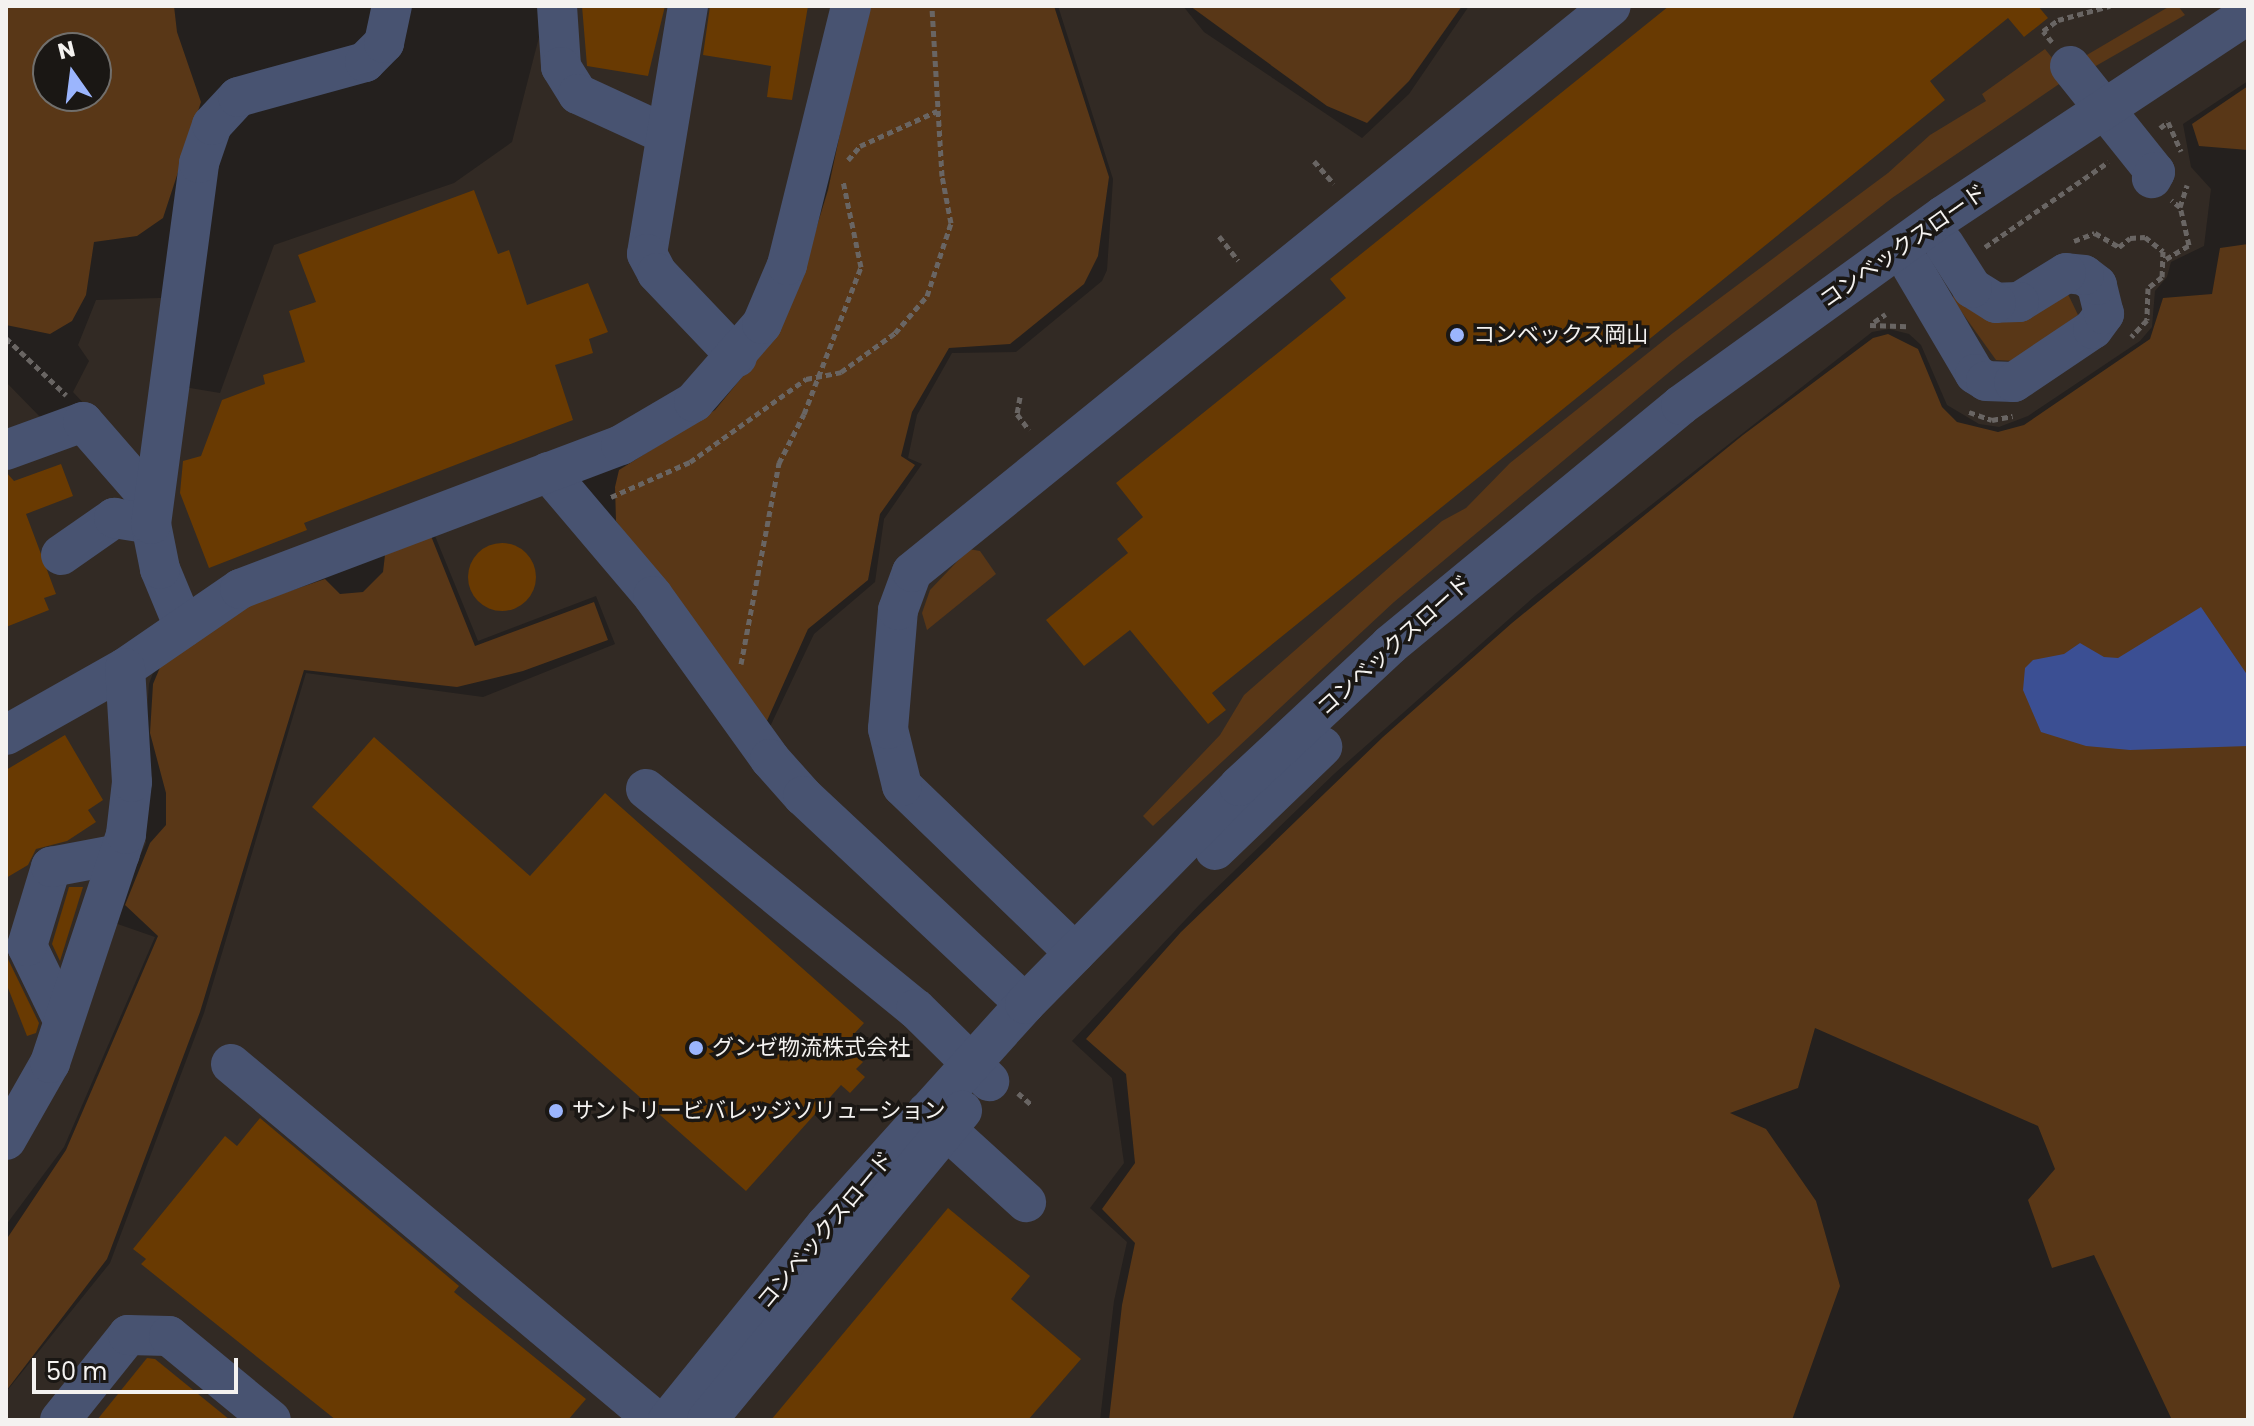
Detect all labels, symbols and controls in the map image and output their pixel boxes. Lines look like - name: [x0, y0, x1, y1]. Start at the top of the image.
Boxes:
- north arrow: [32, 32, 112, 112]
- text: N: [55, 33, 78, 67]
- street label: コンベックスロード: [1814, 178, 1992, 314]
- place label: コンベックス岡山: [1473, 322, 1649, 348]
- marker: コンベックス岡山: [1448, 326, 1466, 344]
- street label: コンベックスロード: [1312, 569, 1476, 721]
- place label: グンゼ物流株式会社: [712, 1035, 910, 1061]
- marker: グンゼ物流株式会社: [687, 1039, 705, 1057]
- place label: サントリービバレッジソリューション: [572, 1098, 946, 1124]
- marker: サントリービバレッジソリューション: [547, 1102, 565, 1120]
- street label: コンベックスロード: [751, 1146, 899, 1314]
- scale bar: [36, 1342, 242, 1392]
- text: 50 m: [46, 1355, 107, 1388]

